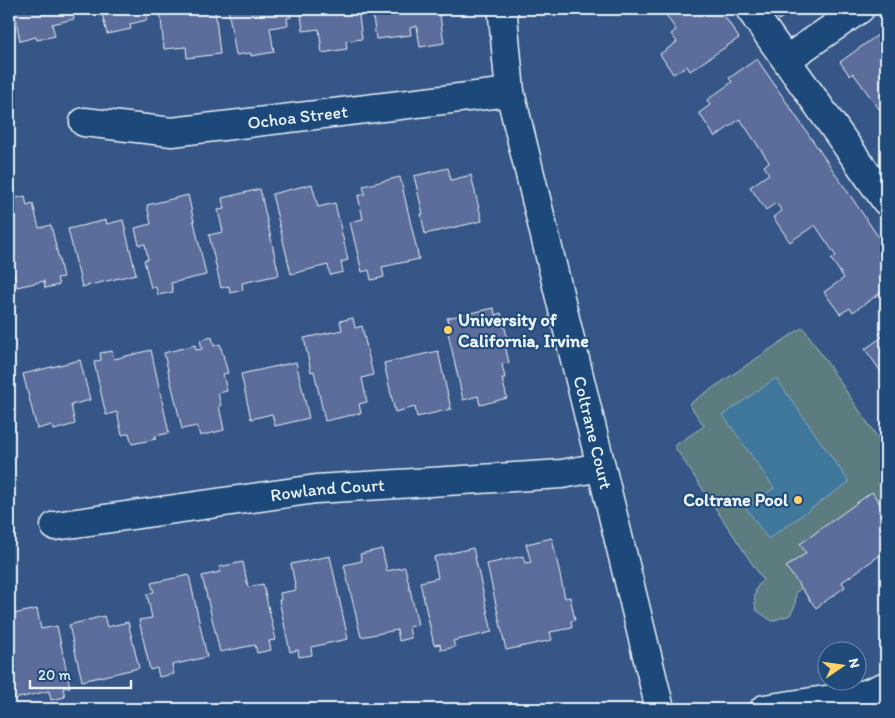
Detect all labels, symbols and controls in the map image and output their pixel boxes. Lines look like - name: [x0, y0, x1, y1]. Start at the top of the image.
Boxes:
- street label: Ochoa Street: [246, 100, 349, 134]
- place label: University of California, Irvine: [458, 309, 589, 352]
- marker: University of California, Irvine: [442, 324, 454, 336]
- street label: Coltrane Court: [568, 374, 617, 492]
- street label: Rowland Court: [269, 474, 386, 506]
- place label: Coltrane Pool: [683, 489, 789, 511]
- marker: Coltrane Pool: [792, 494, 804, 506]
- north arrow: [818, 640, 868, 690]
- text: N: [845, 657, 864, 670]
- scale bar: [30, 658, 131, 690]
- text: 20 m: [38, 666, 72, 684]

